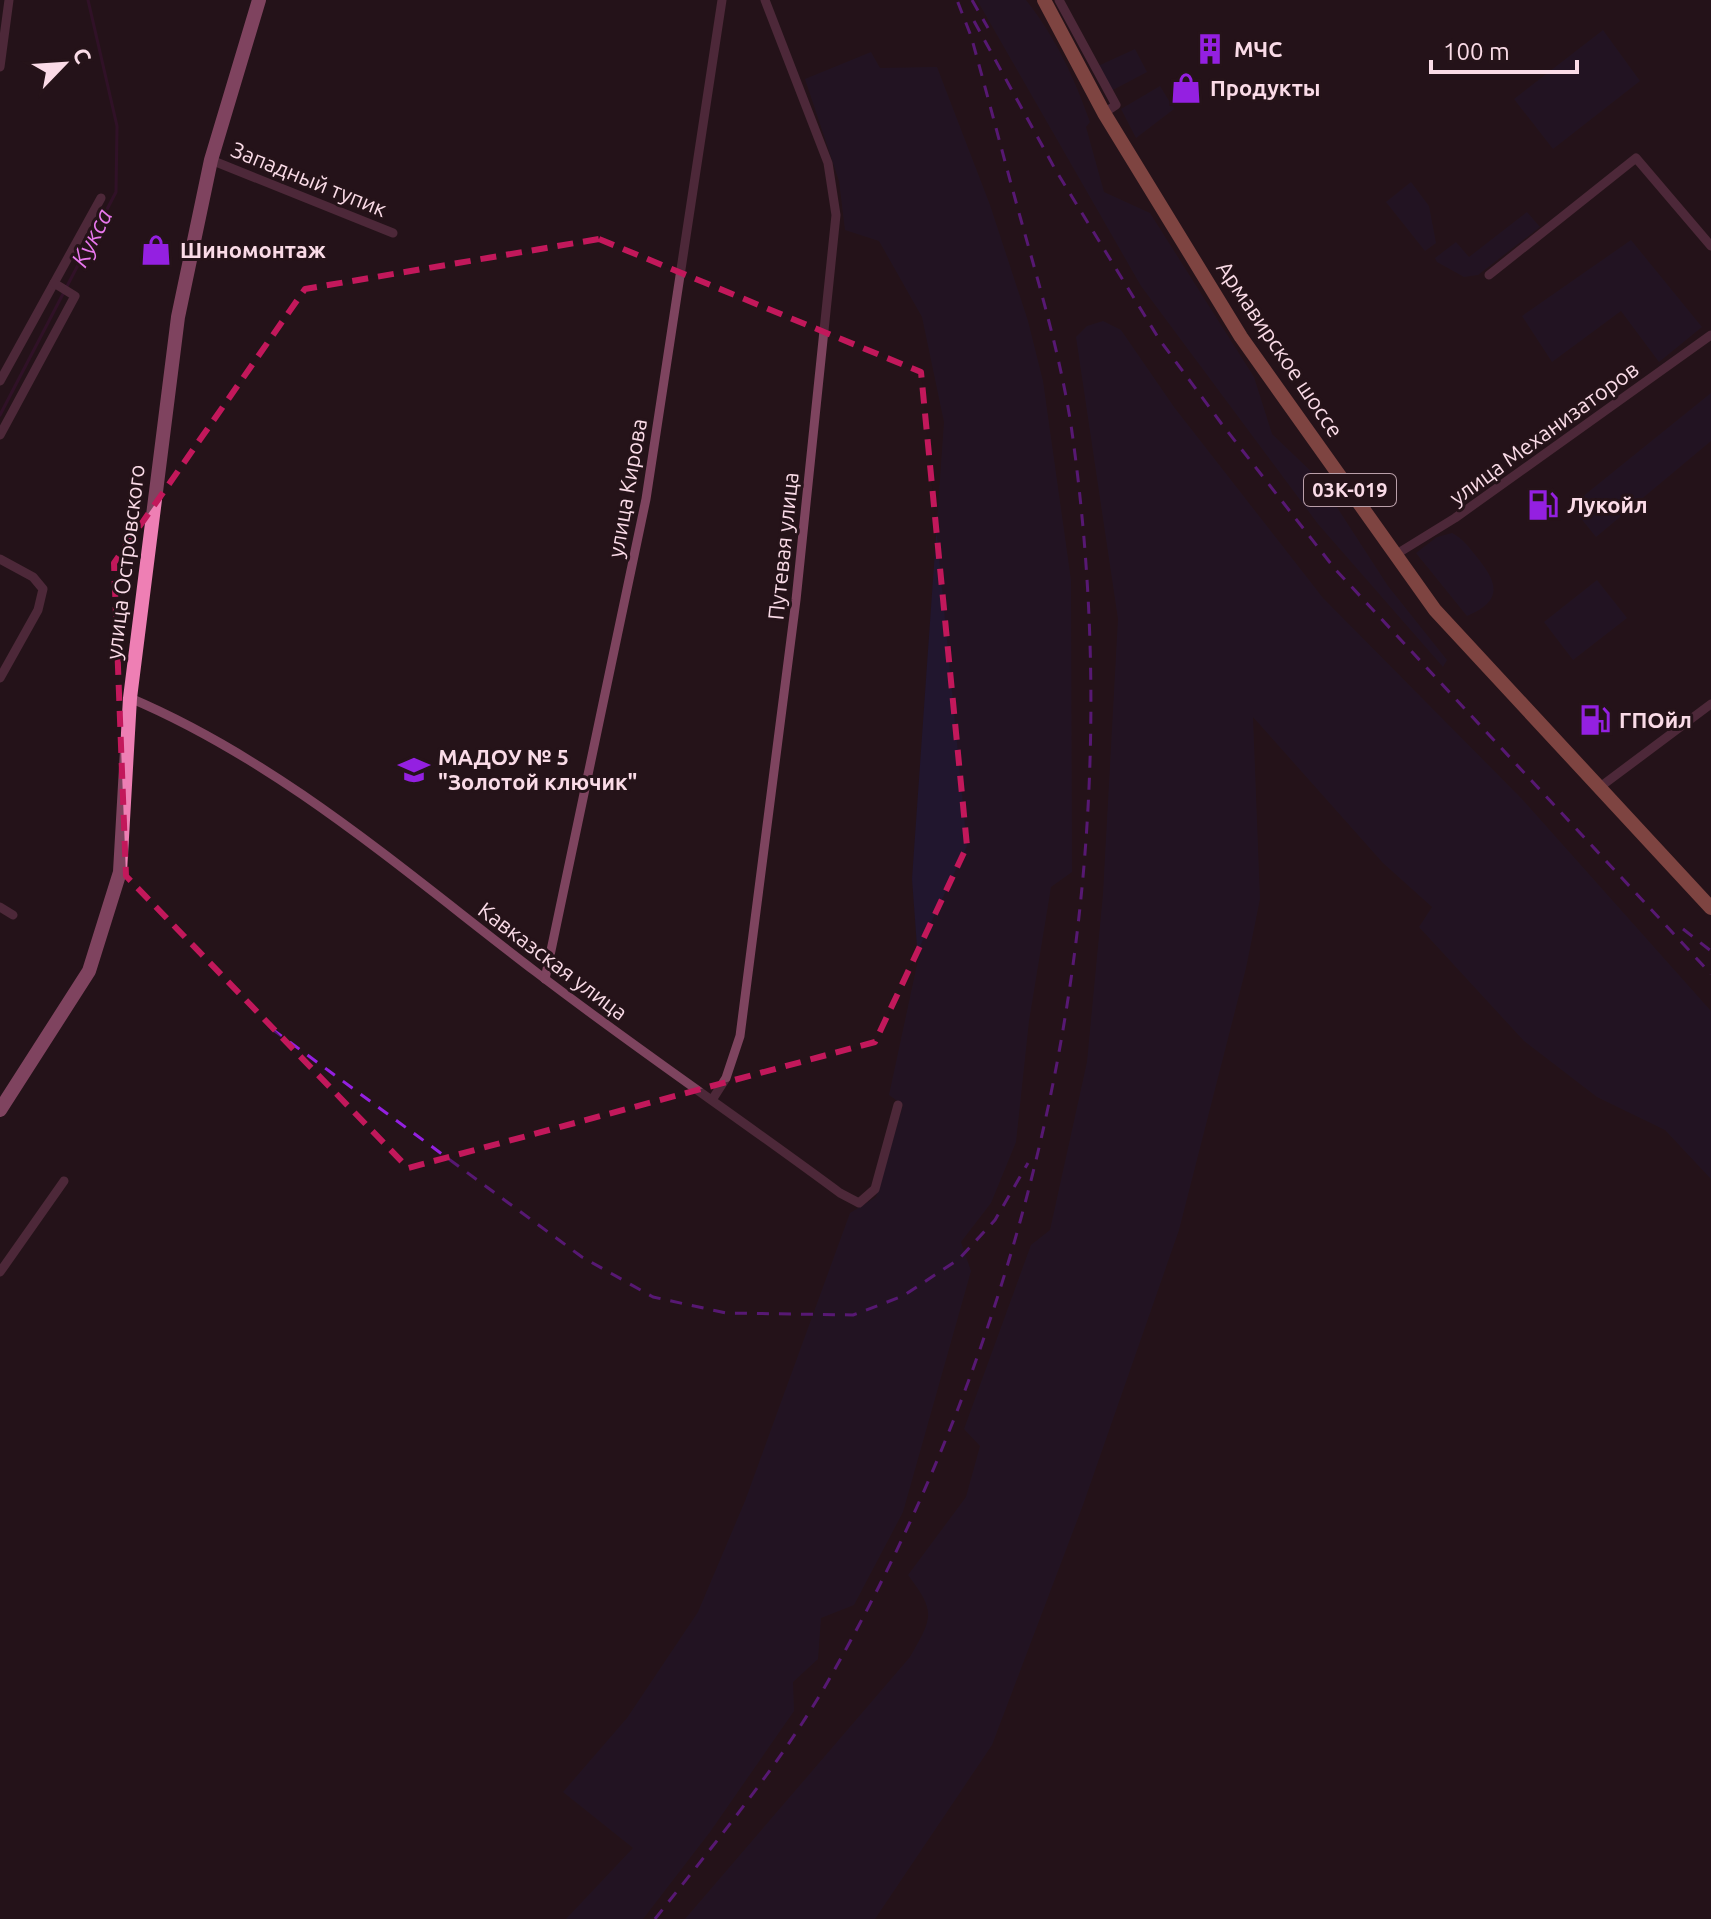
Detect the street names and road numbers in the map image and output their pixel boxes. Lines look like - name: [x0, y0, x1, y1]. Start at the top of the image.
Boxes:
- street label: Западный тупик: [228, 136, 391, 221]
- street label: Армавирское шоссе: [1212, 256, 1349, 442]
- street label: улица Механизаторов: [1444, 356, 1643, 509]
- street label: улица Кирова: [602, 416, 651, 559]
- street label: улица Островского: [100, 463, 149, 661]
- street label: Путевая улица: [762, 471, 803, 621]
- road number: 03К-019: [1304, 474, 1396, 506]
- street label: Кавказская улица: [474, 896, 633, 1025]

